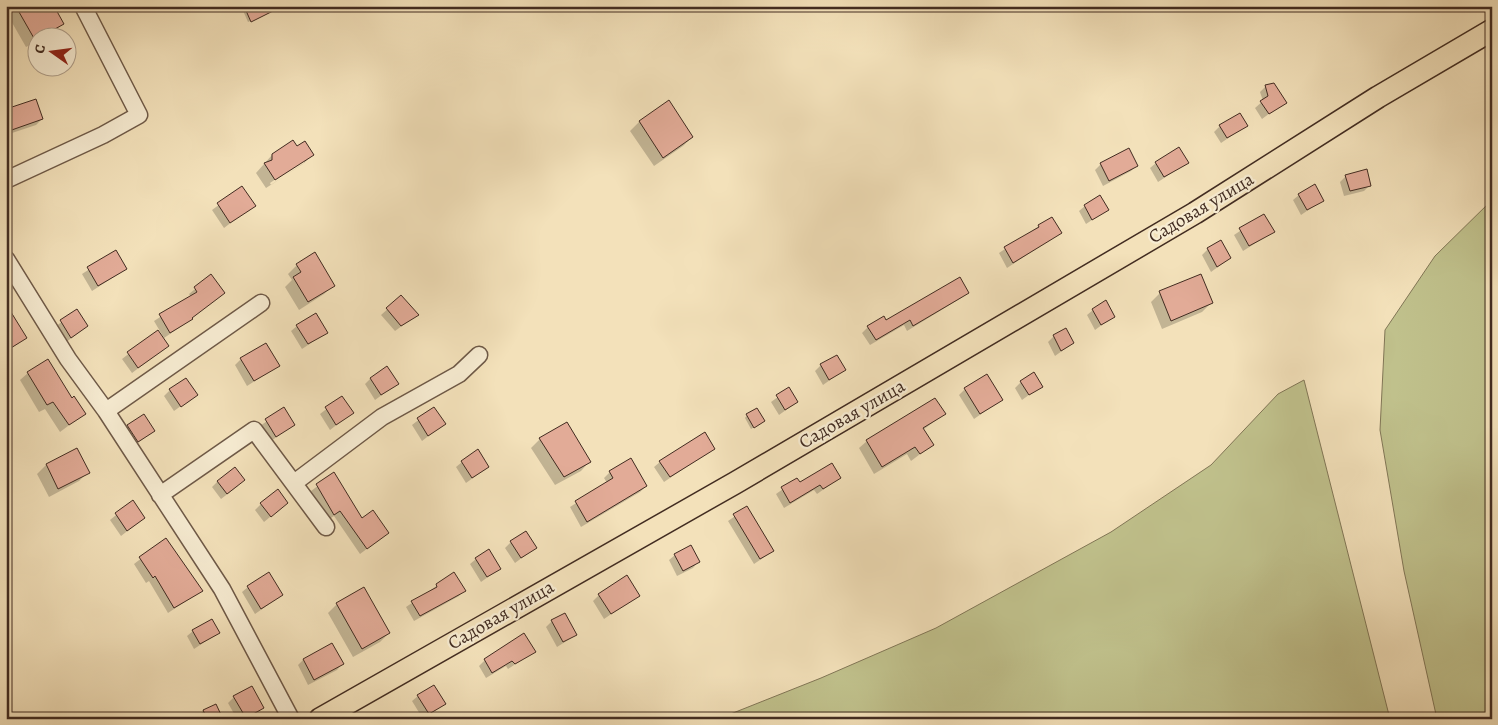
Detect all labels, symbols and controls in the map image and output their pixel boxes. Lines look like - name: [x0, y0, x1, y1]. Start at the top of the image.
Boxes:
- north arrow: [28, 28, 78, 78]
- text: С: [30, 42, 50, 55]
- street label: Садовая улица: [1143, 166, 1259, 250]
- street label: Садовая улица: [794, 373, 910, 455]
- street label: Садовая улица: [443, 574, 559, 656]

